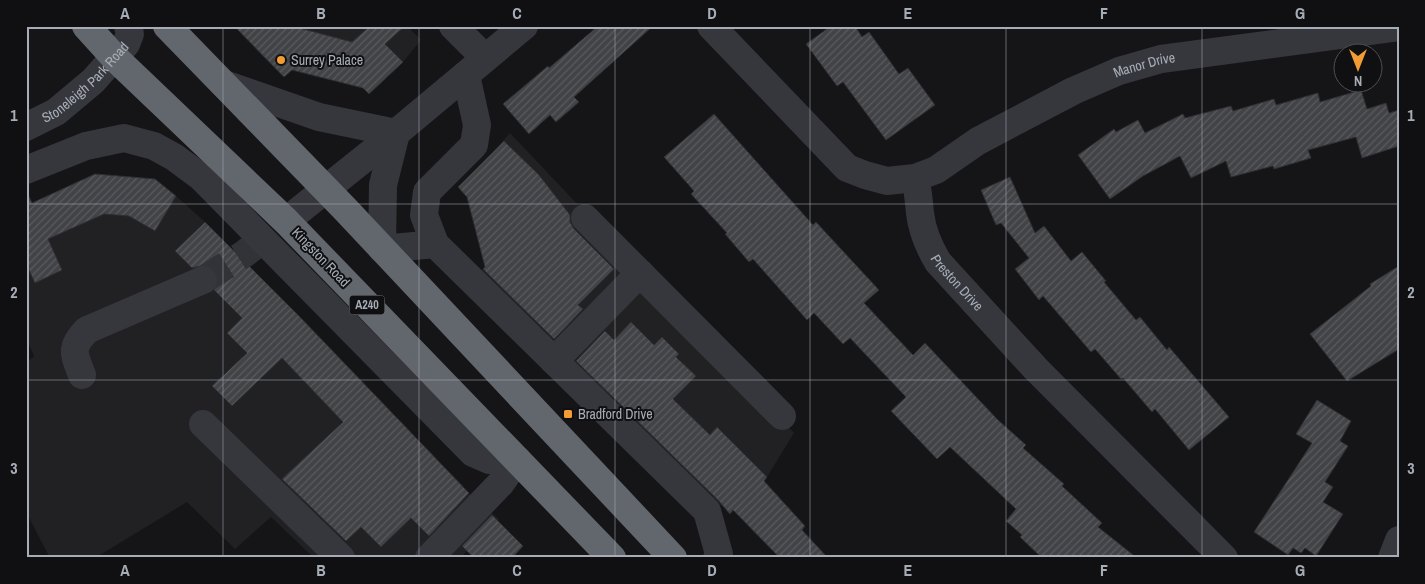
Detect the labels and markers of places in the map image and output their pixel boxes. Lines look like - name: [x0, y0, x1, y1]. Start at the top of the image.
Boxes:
- place label: Surrey Palace: [291, 51, 363, 69]
- marker: Surrey Palace: [275, 54, 287, 66]
- place label: Bradford Drive: [578, 405, 653, 423]
- marker: Bradford Drive: [562, 408, 574, 420]

